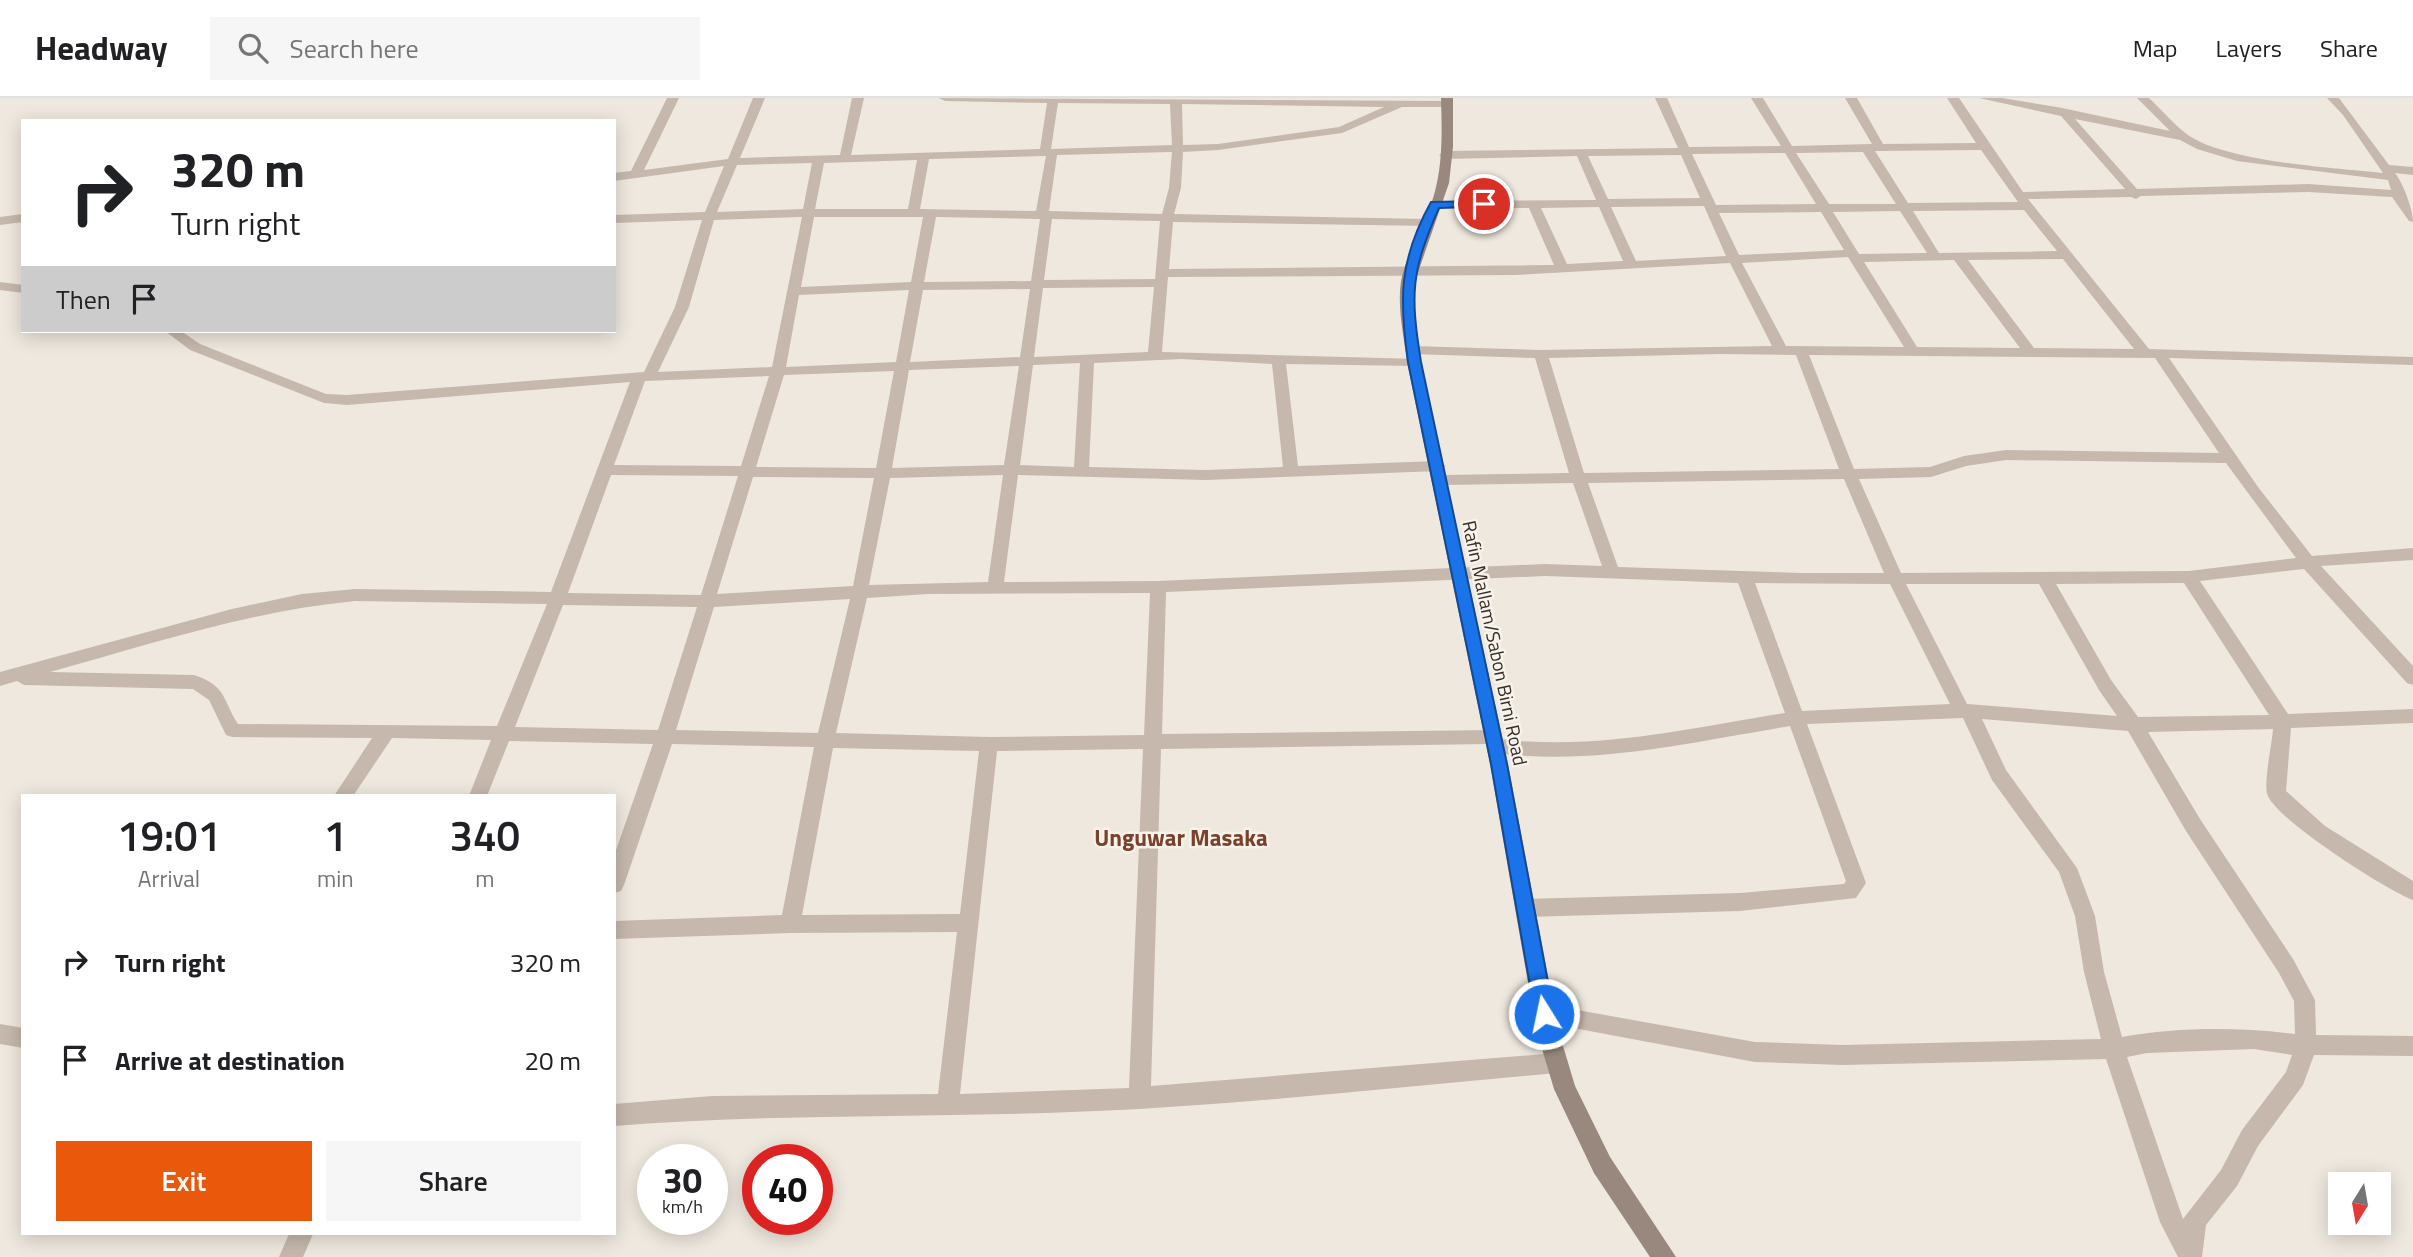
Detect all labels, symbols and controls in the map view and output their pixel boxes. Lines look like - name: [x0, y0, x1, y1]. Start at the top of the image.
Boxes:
- search box: [210, 17, 700, 80]
- text: Headway: [35, 23, 168, 73]
- icon: search: [234, 29, 272, 67]
- text: Search here: [290, 29, 419, 68]
- text: Map: [2133, 30, 2178, 66]
- text: Layers: [2216, 30, 2282, 66]
- text: Share: [2320, 30, 2378, 66]
- text: 320 m: [171, 131, 305, 206]
- icon: right: [56, 147, 147, 238]
- pin: [1454, 174, 1514, 234]
- icon: arrive: [1465, 185, 1503, 223]
- text: Turn right: [171, 199, 300, 247]
- text: Then: [56, 280, 111, 319]
- icon: arrive: [125, 280, 163, 318]
- street label: Rafin Mallam/Sabon Birni Road: [1455, 518, 1536, 768]
- text: 19:01: [117, 803, 221, 867]
- text: 1: [324, 803, 347, 867]
- text: 340: [450, 803, 520, 867]
- district label: Unguwar Masaka: [1094, 820, 1268, 855]
- text: Arrival: [138, 861, 200, 896]
- text: min: [317, 861, 354, 896]
- text: m: [475, 861, 494, 896]
- icon: right: [56, 943, 94, 981]
- text: Turn right: [115, 943, 226, 982]
- text: 320 m: [510, 943, 581, 982]
- position arrow: [1507, 977, 1581, 1051]
- icon: arrive: [56, 1041, 94, 1079]
- text: Arrive at destination: [115, 1041, 345, 1080]
- text: 20 m: [524, 1041, 581, 1080]
- button: Exit: [56, 1141, 312, 1221]
- button: Share: [326, 1141, 581, 1221]
- speed limit sign: 40: [742, 1144, 833, 1235]
- text: 30: [663, 1153, 702, 1207]
- north arrow: [2328, 1172, 2390, 1236]
- map controls: [2328, 1172, 2391, 1235]
- text: km/h: [662, 1193, 703, 1220]

